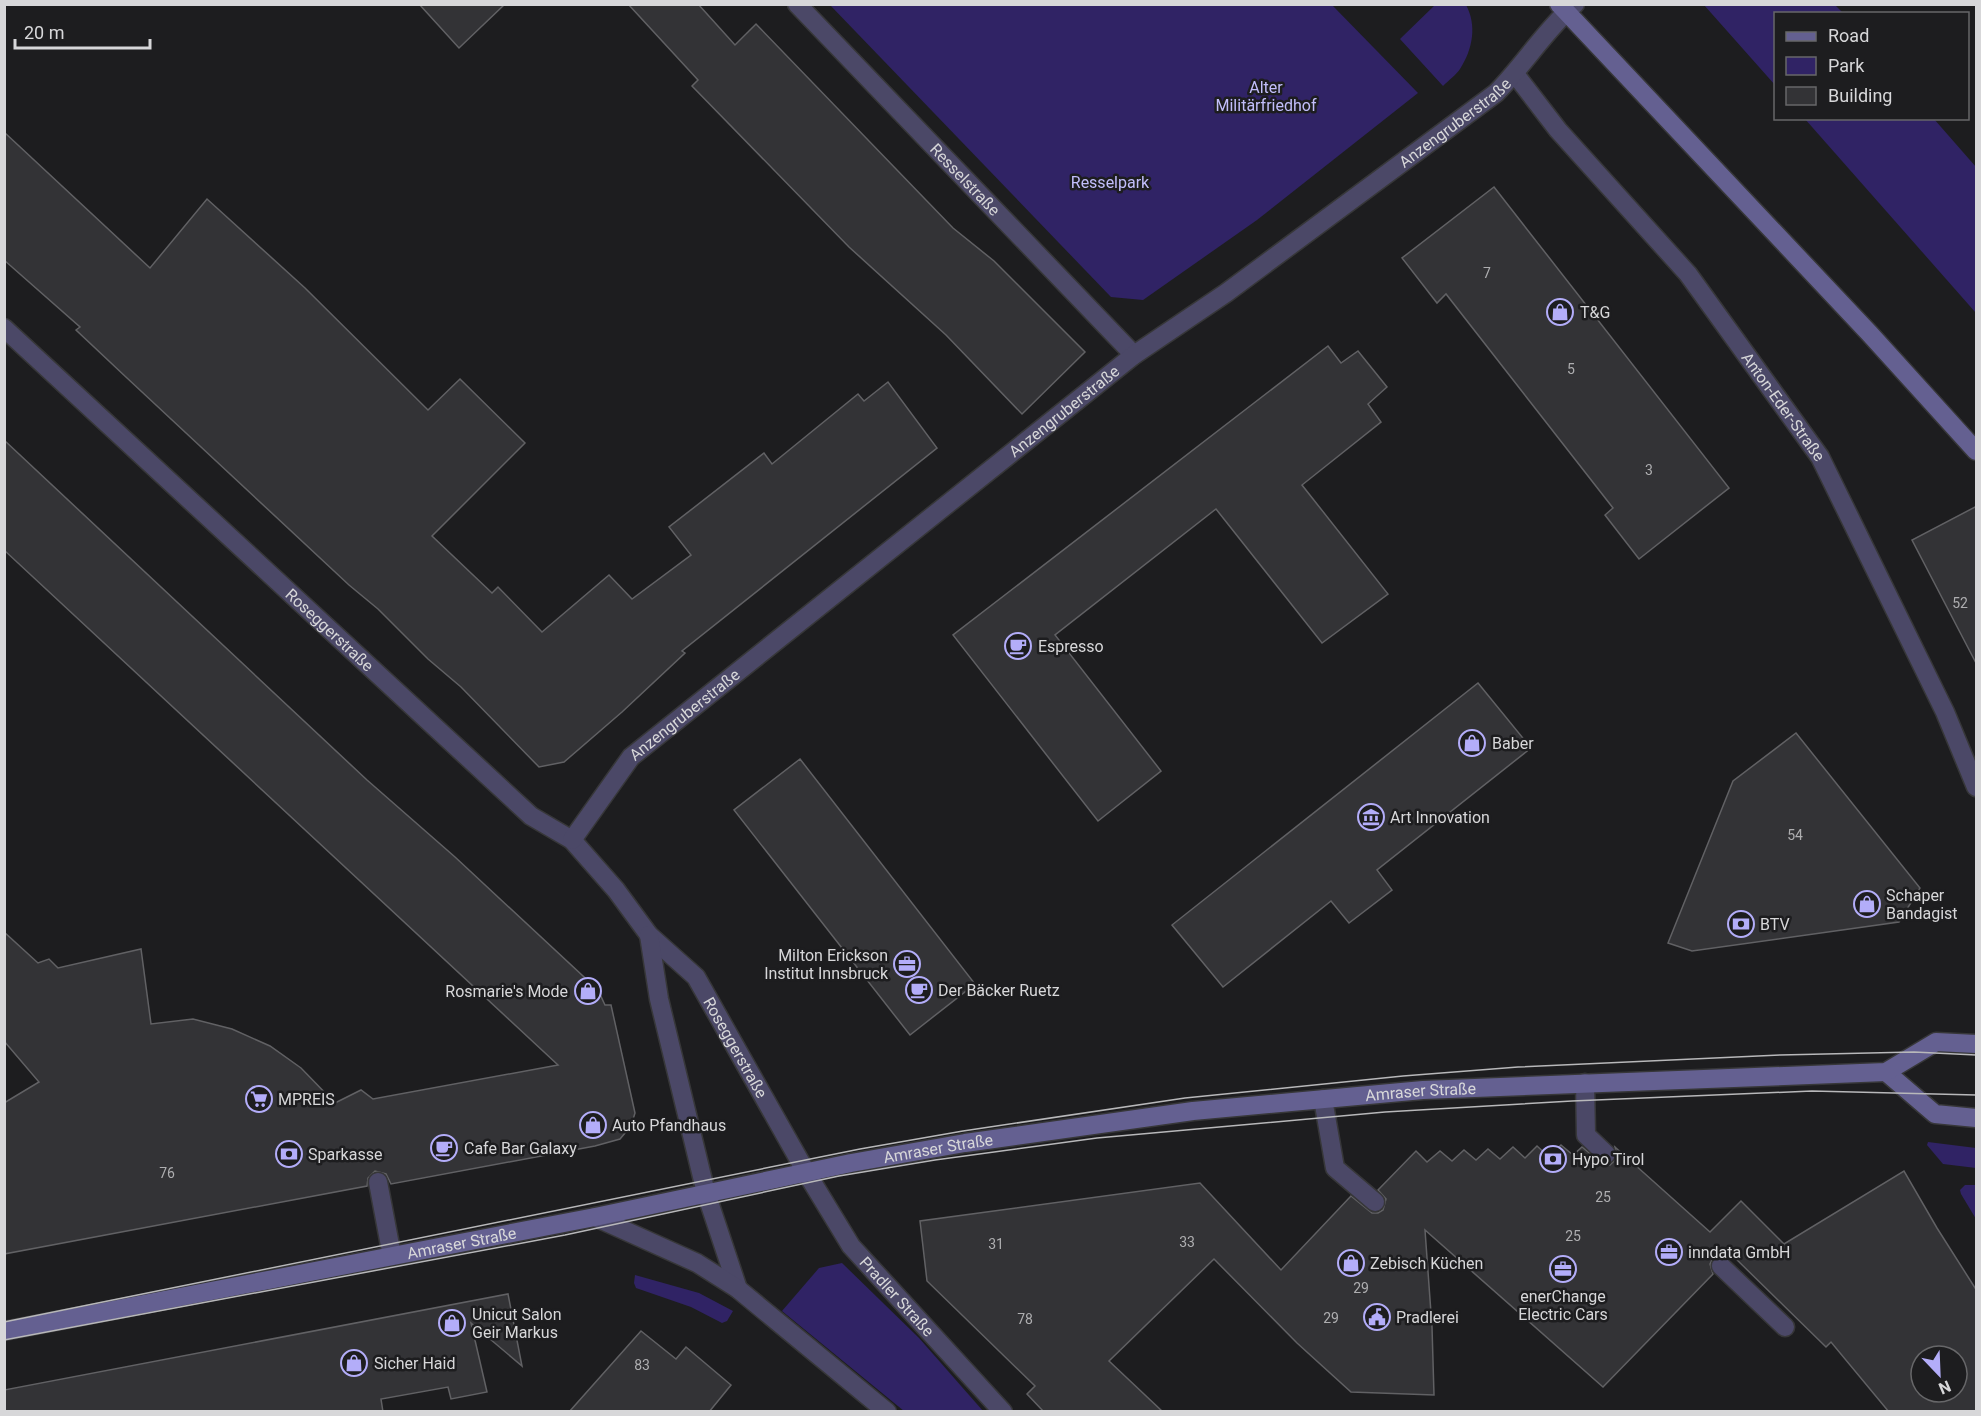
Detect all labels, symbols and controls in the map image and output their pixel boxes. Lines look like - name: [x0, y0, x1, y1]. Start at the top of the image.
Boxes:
- scale bar: [15, 12, 150, 50]
- legend: [1774, 12, 1969, 120]
- text: 20 m: [24, 22, 64, 43]
- text: Road: [1828, 25, 1869, 46]
- text: Park: [1828, 55, 1865, 76]
- street label: Anzengruberstraße: [1395, 74, 1515, 171]
- park label: Alter Militärfriedhof: [1216, 78, 1317, 115]
- text: Building: [1828, 85, 1892, 106]
- street label: Resselstraße: [926, 139, 1004, 219]
- park label: Resselpark: [1071, 173, 1150, 192]
- house number: 7: [1483, 265, 1491, 281]
- shop icon: T&G: [1545, 297, 1575, 327]
- place label: T&G: [1580, 303, 1610, 322]
- street label: Anton-Eder-Straße: [1738, 348, 1829, 465]
- street label: Anzengruberstraße: [1005, 361, 1123, 461]
- house number: 5: [1567, 361, 1575, 377]
- house number: 3: [1645, 462, 1653, 478]
- street label: Roseggerstraße: [282, 584, 378, 675]
- house number: 52: [1952, 595, 1968, 611]
- cafe icon: Espresso: [1003, 631, 1033, 661]
- place label: Espresso: [1038, 637, 1104, 656]
- street label: Anzengruberstraße: [625, 665, 743, 764]
- shop icon: Baber: [1457, 728, 1487, 758]
- place label: Baber: [1492, 734, 1534, 753]
- museum icon: Art Innovation: [1356, 802, 1386, 832]
- place label: Art Innovation: [1390, 808, 1490, 827]
- house number: 54: [1787, 827, 1803, 843]
- place label: Schaper Bandagist: [1886, 886, 1958, 923]
- shop icon: Schaper Bandagist: [1852, 889, 1882, 919]
- bank icon: BTV: [1726, 909, 1756, 939]
- place label: BTV: [1760, 915, 1790, 934]
- place label: Milton Erickson Institut Innsbruck: [764, 946, 889, 983]
- office icon: Milton Erickson Institut Innsbruck: [892, 949, 922, 979]
- cafe icon: Der Bäcker Ruetz: [904, 975, 934, 1005]
- shop icon: Rosmarie's Mode: [573, 976, 603, 1006]
- place label: Der Bäcker Ruetz: [938, 981, 1060, 1000]
- place label: Rosmarie's Mode: [445, 982, 568, 1001]
- street label: Roseggerstraße: [700, 994, 772, 1101]
- street label: Amraser Straße: [1364, 1078, 1476, 1105]
- supermarket icon: MPREIS: [244, 1084, 274, 1114]
- place label: MPREIS: [278, 1090, 335, 1109]
- shop icon: Auto Pfandhaus: [578, 1110, 608, 1140]
- place label: Auto Pfandhaus: [612, 1116, 726, 1135]
- street label: Amraser Straße: [882, 1130, 994, 1167]
- cafe icon: Cafe Bar Galaxy: [429, 1133, 459, 1163]
- bank icon: Sparkasse: [274, 1139, 304, 1169]
- place label: Cafe Bar Galaxy: [464, 1139, 577, 1158]
- bank icon: Hypo Tirol: [1538, 1144, 1568, 1174]
- place label: Sparkasse: [308, 1145, 382, 1164]
- place label: Hypo Tirol: [1572, 1150, 1644, 1169]
- house number: 76: [159, 1165, 175, 1181]
- house number: 25: [1595, 1189, 1611, 1205]
- street label: Amraser Straße: [405, 1223, 518, 1263]
- house number: 25: [1565, 1228, 1581, 1244]
- house number: 33: [1179, 1234, 1195, 1250]
- house number: 31: [988, 1236, 1004, 1252]
- office icon: inndata GmbH: [1654, 1237, 1684, 1267]
- place label: inndata GmbH: [1688, 1243, 1791, 1262]
- shop icon: Zebisch Küchen: [1336, 1248, 1366, 1278]
- street label: Pradler Straße: [856, 1253, 938, 1340]
- place label: Zebisch Küchen: [1370, 1254, 1483, 1273]
- office icon: enerChange Electric Cars: [1548, 1254, 1578, 1284]
- house number: 29: [1353, 1280, 1369, 1296]
- place label: enerChange Electric Cars: [1518, 1287, 1608, 1324]
- public building icon: Pradlerei: [1362, 1302, 1392, 1332]
- place label: Unicut Salon Geir Markus: [472, 1305, 562, 1342]
- shop icon: Unicut Salon Geir Markus: [437, 1308, 467, 1338]
- place label: Pradlerei: [1396, 1308, 1459, 1327]
- house number: 29: [1323, 1310, 1339, 1326]
- house number: 78: [1017, 1311, 1033, 1327]
- north arrow: [1909, 1344, 1969, 1404]
- shop icon: Sicher Haid: [339, 1348, 369, 1378]
- place label: Sicher Haid: [374, 1354, 455, 1373]
- house number: 83: [634, 1357, 650, 1373]
- text: N: [1936, 1376, 1954, 1398]

